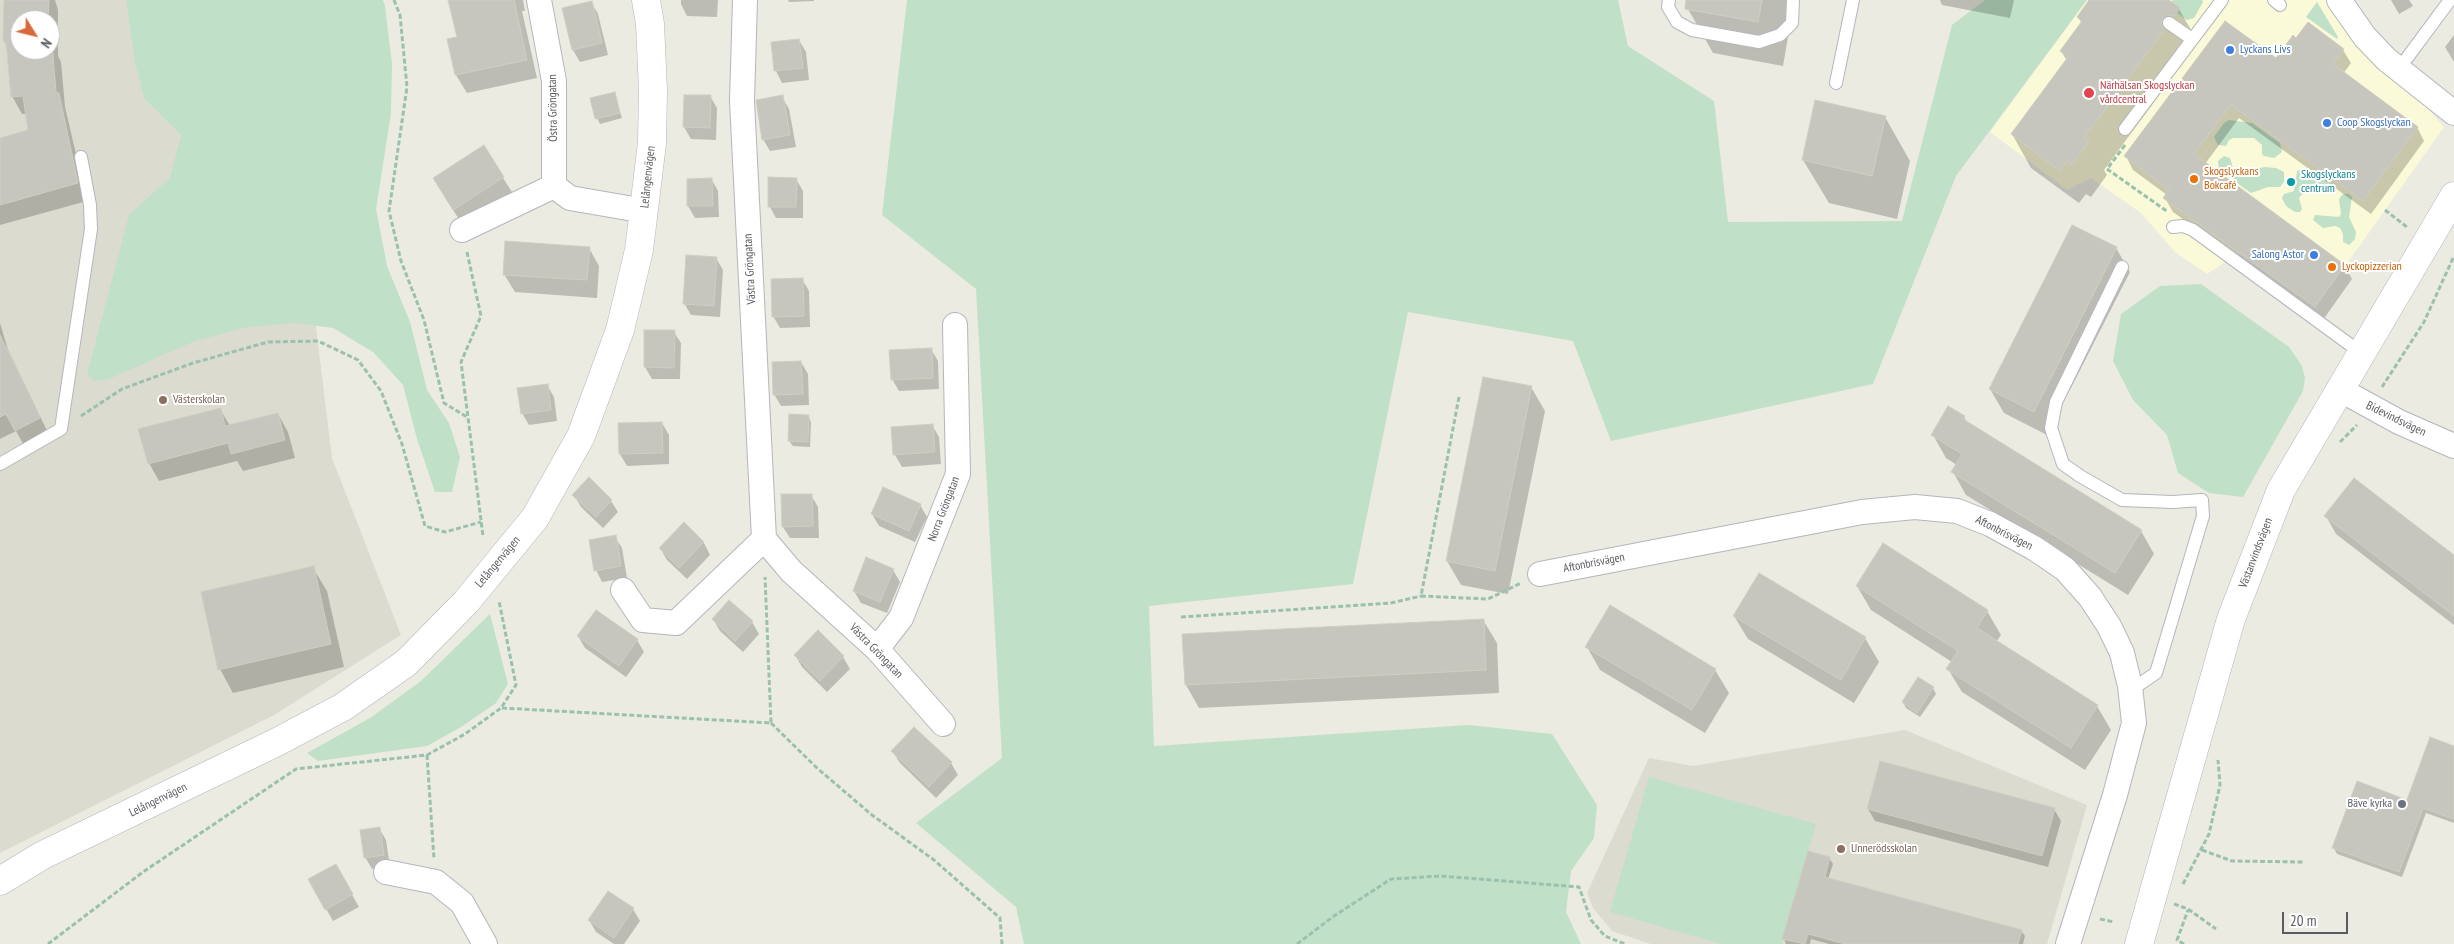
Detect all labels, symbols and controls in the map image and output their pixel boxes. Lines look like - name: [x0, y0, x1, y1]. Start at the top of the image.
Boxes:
- north arrow: [10, 10, 60, 60]
- text: N: [37, 35, 56, 52]
- place label: Lyckans Livs: [2240, 43, 2290, 57]
- marker: Lyckans Livs: [2224, 44, 2236, 56]
- street label: Östra Gröngatan: [545, 74, 561, 142]
- place label: Närhälsan Skogslyckan vårdcentral: [2100, 79, 2194, 107]
- marker: Närhälsan Skogslyckan vårdcentral: [2082, 86, 2096, 100]
- place label: Coop Skogslyckan: [2337, 116, 2411, 130]
- marker: Coop Skogslyckan: [2321, 117, 2333, 129]
- street label: Lelångenvägen: [638, 145, 658, 209]
- place label: Skogslyckans Bokcafé: [2204, 165, 2258, 193]
- place label: Skogslyckans centrum: [2301, 168, 2355, 196]
- marker: Skogslyckans Bokcafé: [2188, 173, 2200, 185]
- marker: Skogslyckans centrum: [2285, 176, 2297, 188]
- street label: Västra Gröngatan: [741, 233, 759, 305]
- place label: Salong Astor: [2252, 248, 2304, 262]
- marker: Salong Astor: [2308, 249, 2320, 261]
- place label: Lyckopizzerian: [2342, 260, 2402, 274]
- marker: Lyckopizzerian: [2326, 261, 2338, 273]
- place label: Västerskolan: [173, 393, 225, 407]
- marker: Västerskolan: [157, 394, 169, 406]
- street label: Bidevindsvägen: [2364, 398, 2428, 440]
- street label: Norra Gröngatan: [925, 474, 963, 544]
- street label: Aftonbrisvägen: [1973, 512, 2035, 554]
- street label: Västanvindsvägen: [2236, 516, 2276, 590]
- street label: Lelångenvägen: [472, 533, 524, 591]
- street label: Aftonbrisvägen: [1562, 550, 1626, 576]
- street label: Västra Gröngatan: [846, 620, 906, 682]
- street label: Lelångenvägen: [127, 780, 189, 820]
- place label: Bäve kyrka: [2347, 797, 2392, 811]
- marker: Bäve kyrka: [2396, 798, 2408, 810]
- place label: Unnerödsskolan: [1851, 842, 1917, 856]
- marker: Unnerödsskolan: [1835, 843, 1847, 855]
- scale bar: [2284, 902, 2350, 934]
- text: 20 m: [2290, 911, 2316, 930]

